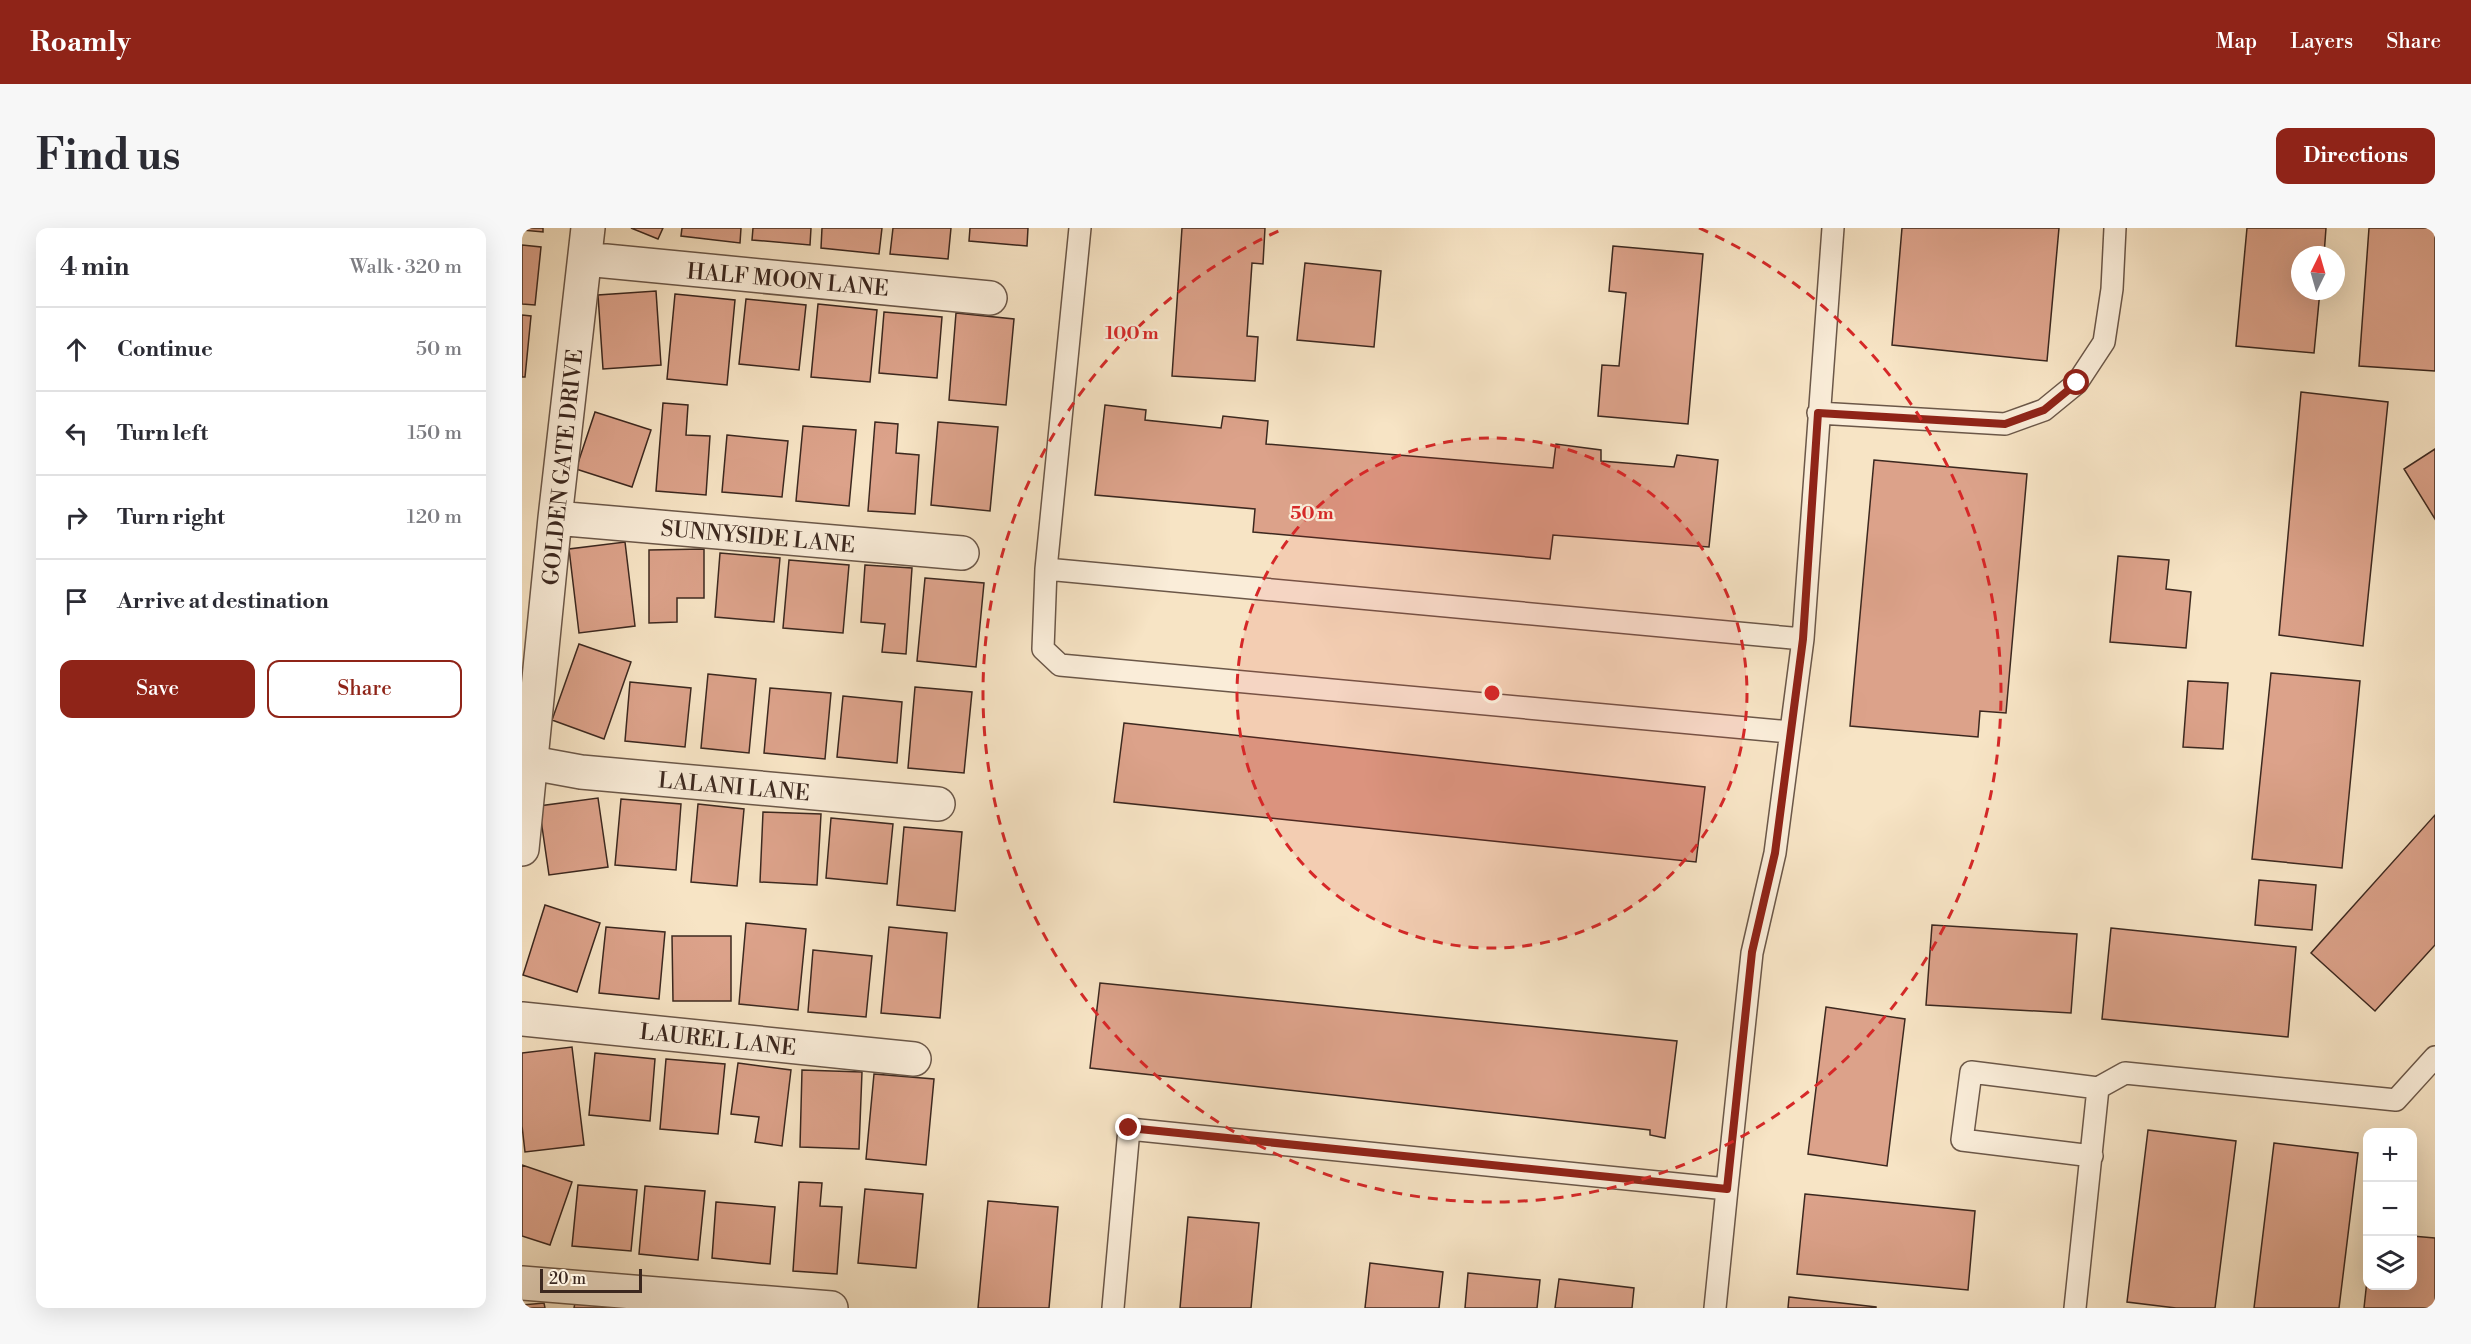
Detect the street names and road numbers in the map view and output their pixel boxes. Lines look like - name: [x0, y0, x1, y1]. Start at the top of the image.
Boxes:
- street label: HALF MOON LANE: [686, 258, 890, 303]
- street label: GOLDEN GATE DRIVE: [538, 348, 589, 587]
- street label: SUNNYSIDE LANE: [660, 516, 856, 559]
- street label: LALANI LANE: [657, 767, 811, 808]
- street label: LAUREL LANE: [638, 1019, 797, 1062]

